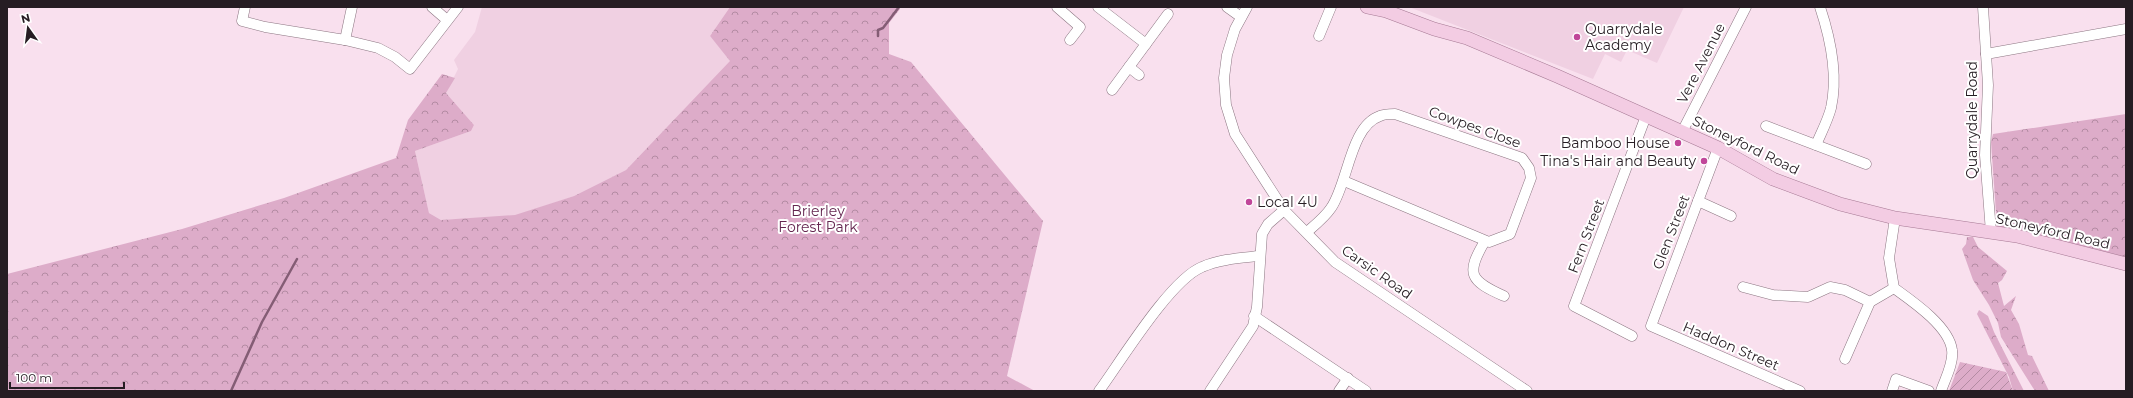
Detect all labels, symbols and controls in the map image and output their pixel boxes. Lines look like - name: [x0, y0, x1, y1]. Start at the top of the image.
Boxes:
- north arrow: [8, 8, 48, 48]
- text: N: [20, 10, 32, 26]
- place label: Quarrydale Academy: [1585, 20, 1663, 54]
- street label: Vere Avenue: [1673, 20, 1729, 106]
- marker: Quarrydale Academy: [1572, 32, 1582, 42]
- street label: Quarrydale Road: [1963, 61, 1981, 179]
- street label: Cowpes Close: [1426, 102, 1524, 152]
- street label: Stoneyford Road: [1690, 111, 1802, 179]
- place label: Bamboo House: [1561, 134, 1670, 152]
- marker: Bamboo House: [1673, 138, 1683, 148]
- place label: Tina's Hair and Beauty: [1540, 152, 1696, 170]
- marker: Tina's Hair and Beauty: [1699, 156, 1709, 166]
- street label: Glen Street: [1649, 192, 1694, 272]
- place label: Local 4U: [1257, 193, 1318, 211]
- street label: Fern Street: [1564, 196, 1608, 276]
- marker: Local 4U: [1244, 197, 1254, 207]
- park label: Brierley Forest Park: [778, 202, 858, 236]
- street label: Stoneyford Road: [1994, 209, 2112, 253]
- street label: Carsic Road: [1338, 241, 1416, 303]
- street label: Haddon Street: [1680, 318, 1782, 375]
- scale bar: [10, 364, 124, 390]
- text: 100 m: [16, 370, 52, 385]

